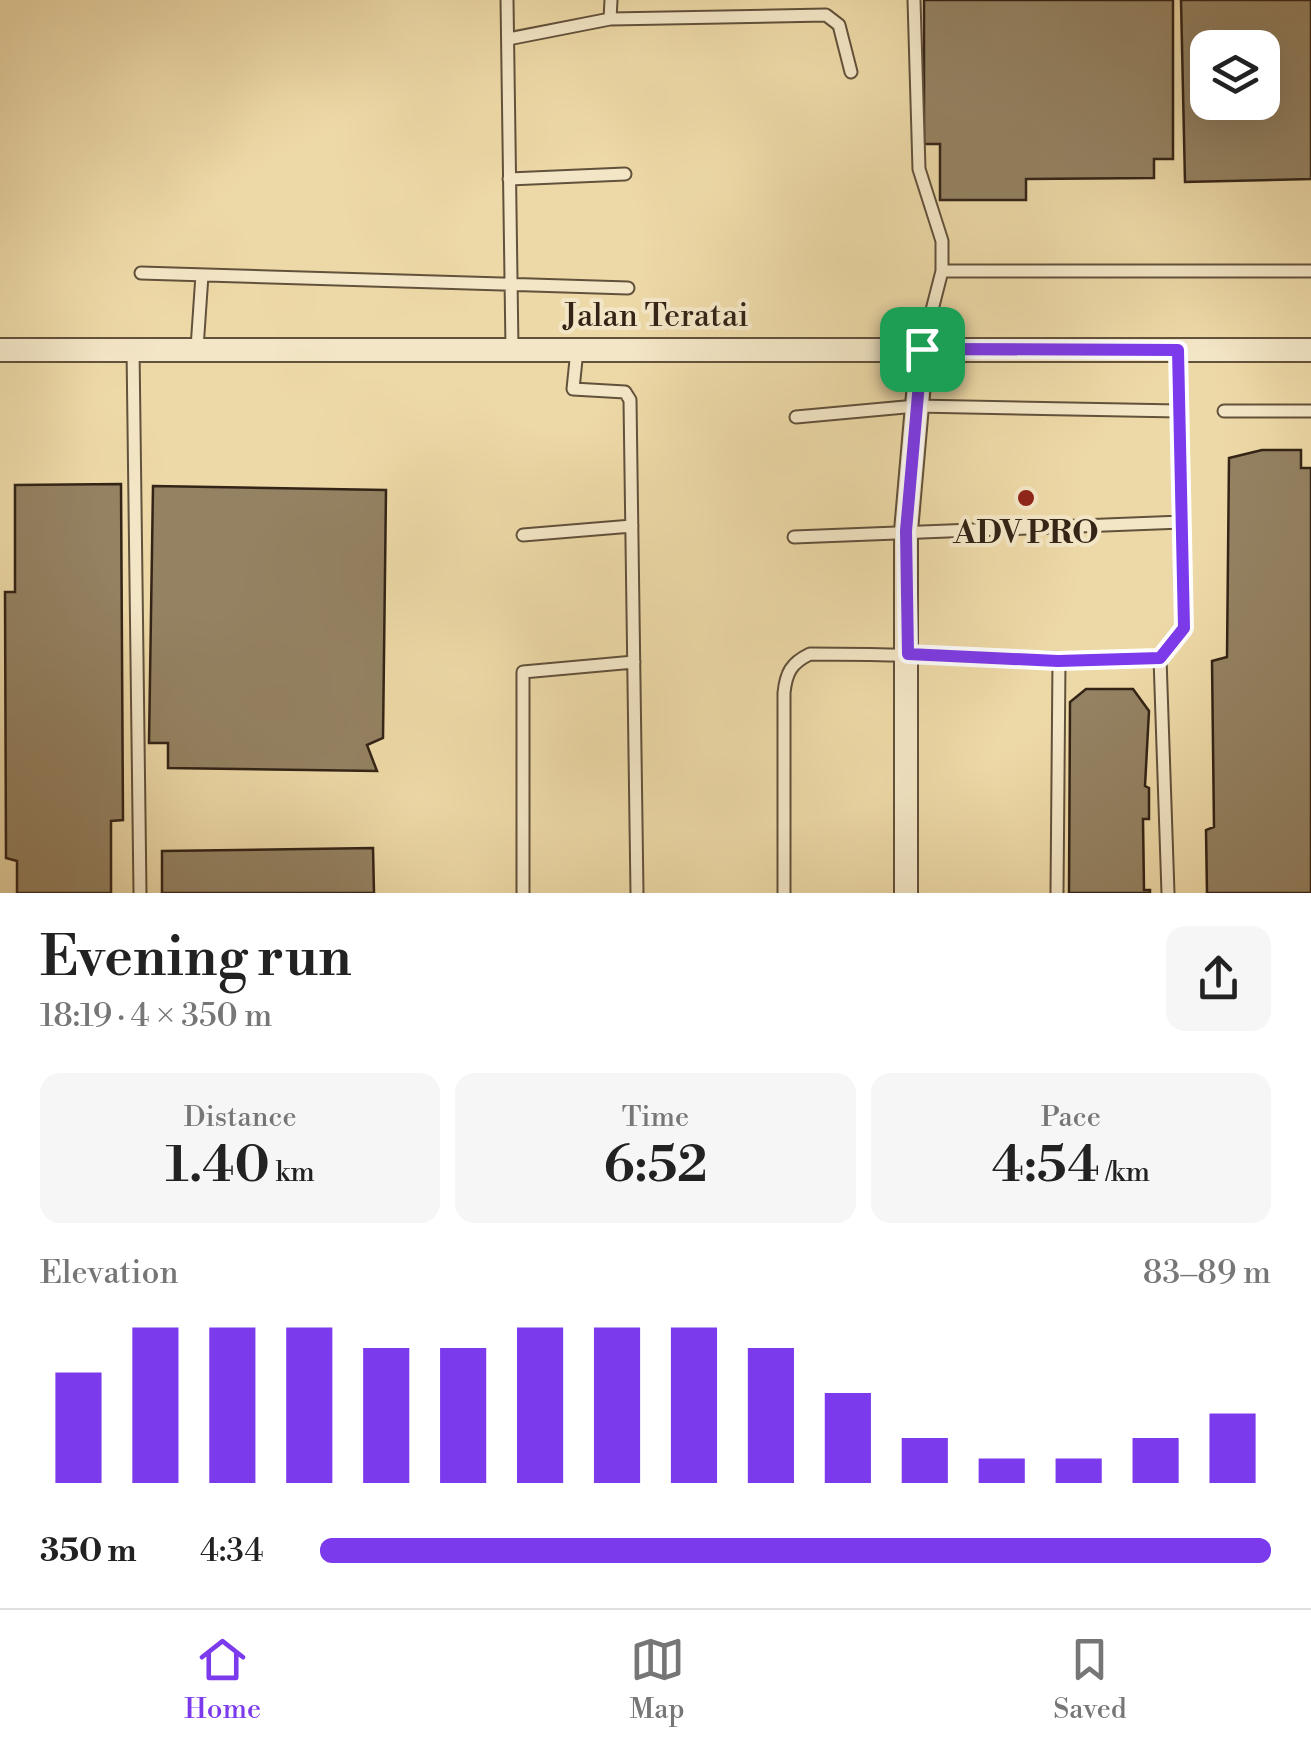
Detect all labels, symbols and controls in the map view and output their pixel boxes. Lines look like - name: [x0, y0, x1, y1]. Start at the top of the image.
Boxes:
- map controls: [1190, 30, 1280, 120]
- button: layers: [1190, 30, 1280, 120]
- street label: Jalan Teratai: [562, 296, 749, 336]
- pin: [880, 307, 965, 392]
- icon: arrive: [895, 322, 950, 377]
- marker: ADV PRO: [1015, 487, 1037, 509]
- place label: ADV PRO: [952, 513, 1099, 553]
- text: Evening run: [40, 924, 352, 993]
- button: share: [1166, 926, 1271, 1031]
- text: 18:19 · 4 × 350 m: [40, 996, 272, 1036]
- text: Distance: [184, 1100, 297, 1135]
- text: Time: [622, 1100, 689, 1135]
- text: Pace: [1041, 1100, 1101, 1135]
- text: 1.40: [166, 1135, 270, 1197]
- text: 6:52: [603, 1135, 708, 1197]
- text: 4:54: [992, 1135, 1100, 1197]
- text: km: [270, 1155, 315, 1190]
- text: /km: [1100, 1155, 1150, 1190]
- text: Elevation: [40, 1253, 179, 1293]
- text: 83–89 m: [1143, 1253, 1271, 1293]
- text: 350 m: [40, 1531, 137, 1571]
- text: 4:34: [200, 1531, 264, 1571]
- tab: Home: [184, 1632, 261, 1727]
- tab: Map: [630, 1632, 685, 1727]
- tab: Saved: [1053, 1632, 1127, 1727]

